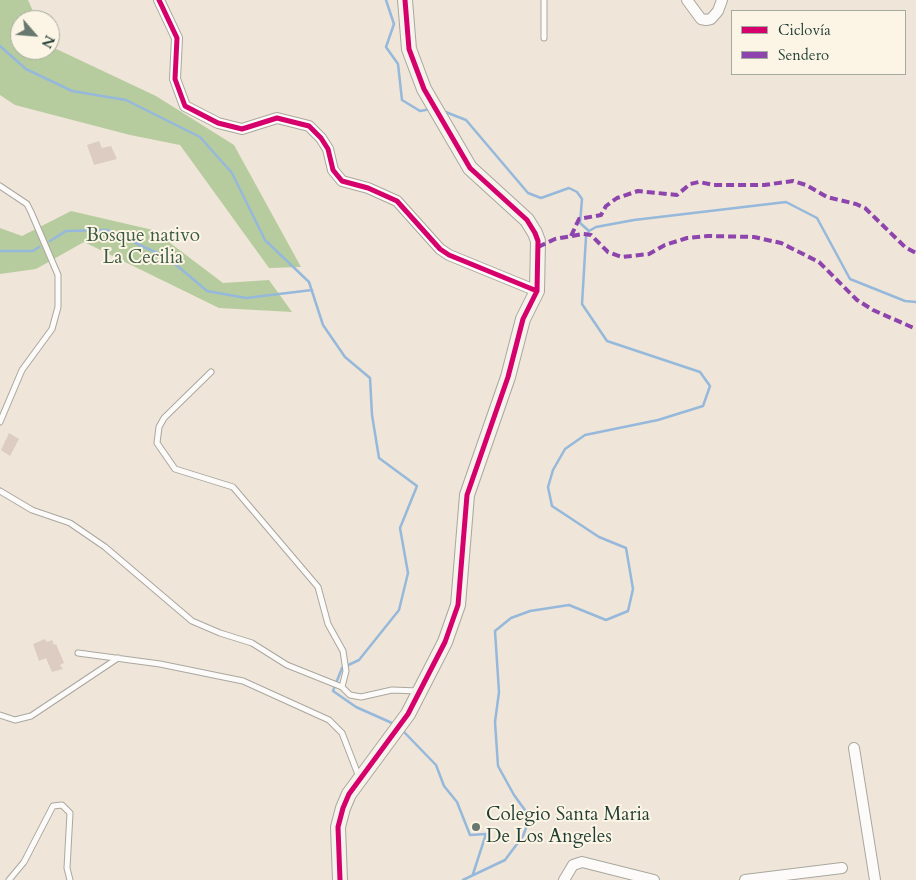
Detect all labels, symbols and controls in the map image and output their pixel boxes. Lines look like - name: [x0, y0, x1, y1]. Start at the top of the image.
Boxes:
- north arrow: [10, 10, 60, 60]
- legend: [731, 10, 906, 75]
- text: Ciclovía: [778, 20, 831, 40]
- text: N: [37, 32, 59, 51]
- text: Sendero: [778, 45, 829, 65]
- park label: Bosque nativo La Cecilia: [86, 226, 200, 270]
- place label: Colegio Santa Maria De Los Angeles: [486, 805, 650, 849]
- marker: Colegio Santa Maria De Los Angeles: [470, 821, 482, 833]

